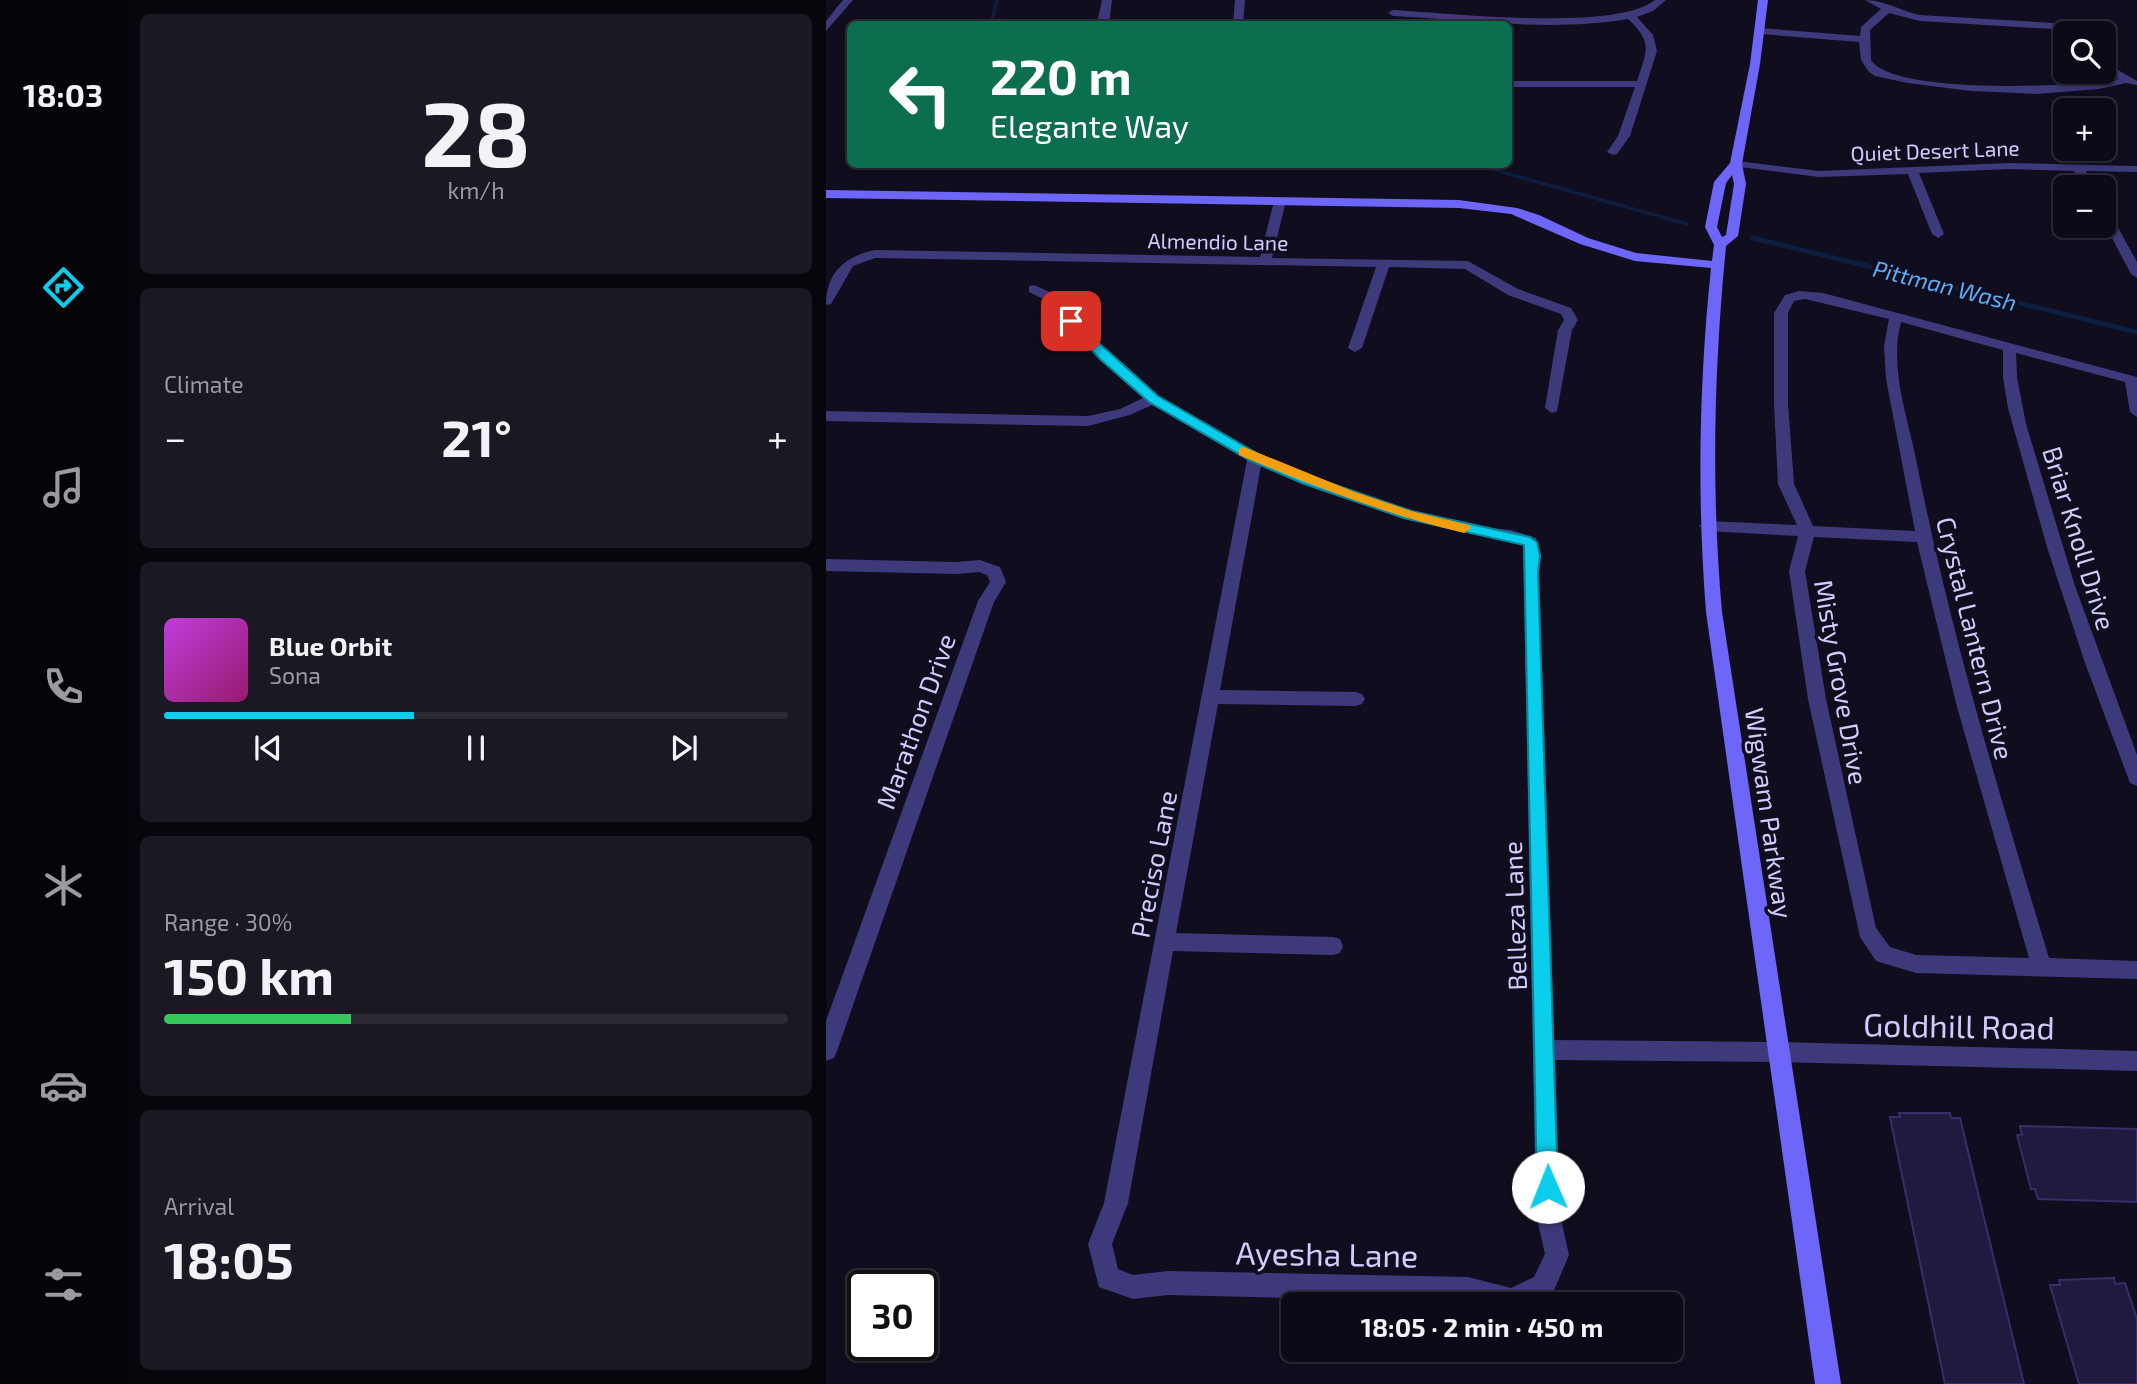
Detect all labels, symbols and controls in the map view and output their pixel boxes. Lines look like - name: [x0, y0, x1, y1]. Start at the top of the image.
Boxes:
- map controls: [2053, 21, 2116, 238]
- button: search: [2053, 21, 2116, 84]
- text: 220 m: [990, 46, 1132, 105]
- icon: left: [875, 49, 966, 140]
- text: 18:03: [23, 75, 103, 113]
- text: 28: [421, 76, 531, 185]
- button: +: [2053, 98, 2116, 161]
- text: Elegante Way: [990, 106, 1189, 144]
- street label: Quiet Desert Lane: [1850, 135, 2020, 166]
- button: −: [2053, 175, 2116, 238]
- text: km/h: [447, 176, 505, 204]
- street label: Almendio Lane: [1147, 227, 1289, 255]
- water label: Pittman Wash: [1870, 254, 2020, 316]
- icon: directions: [39, 263, 88, 312]
- pin: [1041, 291, 1101, 351]
- icon: arrive: [1052, 302, 1090, 340]
- text: Climate: [164, 370, 244, 398]
- text: 21°: [441, 405, 512, 467]
- text: −: [164, 414, 186, 460]
- text: +: [767, 414, 788, 460]
- street label: Briar Knoll Drive: [2037, 442, 2123, 634]
- icon: music: [39, 463, 88, 512]
- street label: Crystal Lantern Drive: [1931, 513, 2021, 763]
- street label: Misty Grove Drive: [1809, 577, 1875, 787]
- street label: Marathon Drive: [869, 629, 961, 813]
- text: Blue Orbit: [269, 630, 392, 661]
- text: Sona: [269, 661, 321, 689]
- icon: phone: [39, 662, 88, 711]
- street label: Wigwam Parkway: [1740, 706, 1800, 921]
- icon: previous: [249, 729, 287, 767]
- icon: pause: [457, 729, 495, 767]
- icon: next: [665, 729, 703, 767]
- street label: Preciso Lane: [1124, 788, 1182, 940]
- street label: Belleza Lane: [1496, 841, 1532, 991]
- icon: climate: [39, 861, 88, 910]
- text: Range · 30%: [164, 908, 292, 936]
- text: 150 km: [164, 943, 334, 1005]
- street label: Goldhill Road: [1863, 1004, 2055, 1046]
- icon: car: [39, 1061, 88, 1110]
- position arrow: [1511, 1150, 1585, 1224]
- text: Arrival: [164, 1192, 234, 1220]
- text: 18:05: [164, 1227, 294, 1289]
- street label: Ayesha Lane: [1235, 1232, 1419, 1274]
- icon: filters: [39, 1260, 88, 1309]
- speed limit sign: 30: [847, 1270, 938, 1361]
- text: 18:05 · 2 min · 450 m: [1361, 1311, 1603, 1342]

